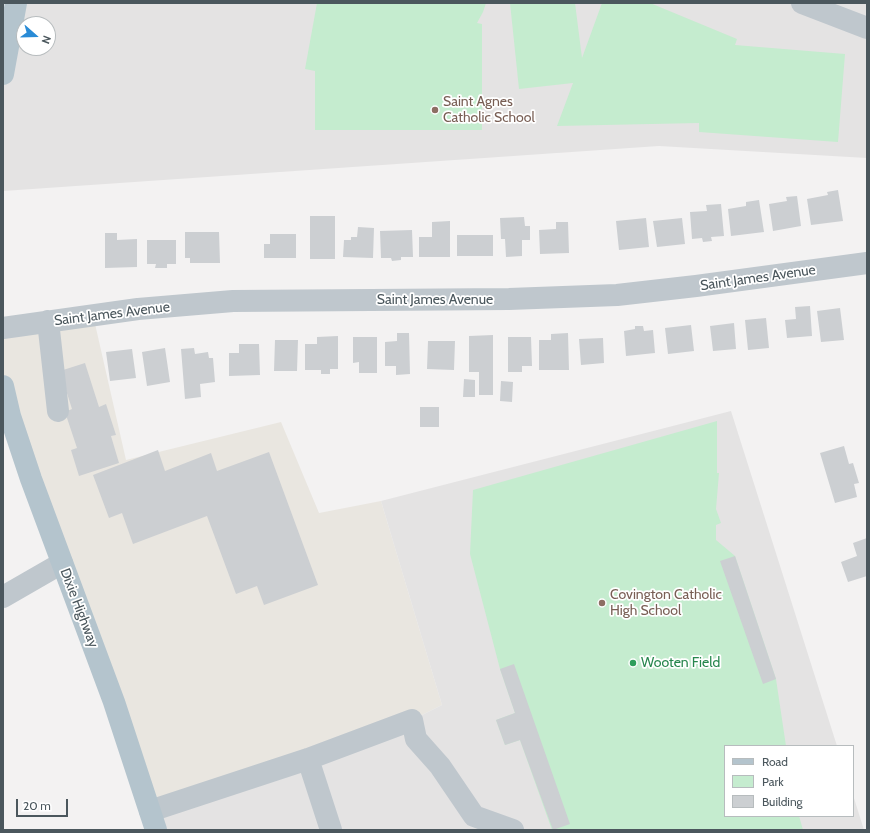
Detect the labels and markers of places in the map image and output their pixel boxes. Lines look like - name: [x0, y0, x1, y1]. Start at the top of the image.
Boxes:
- place label: Saint Agnes Catholic School: [443, 94, 535, 126]
- marker: Saint Agnes Catholic School: [430, 105, 440, 115]
- place label: Covington Catholic High School: [610, 587, 722, 620]
- marker: Covington Catholic High School: [597, 598, 607, 608]
- place label: Wooten Field: [641, 655, 720, 671]
- marker: Wooten Field: [628, 658, 638, 668]

